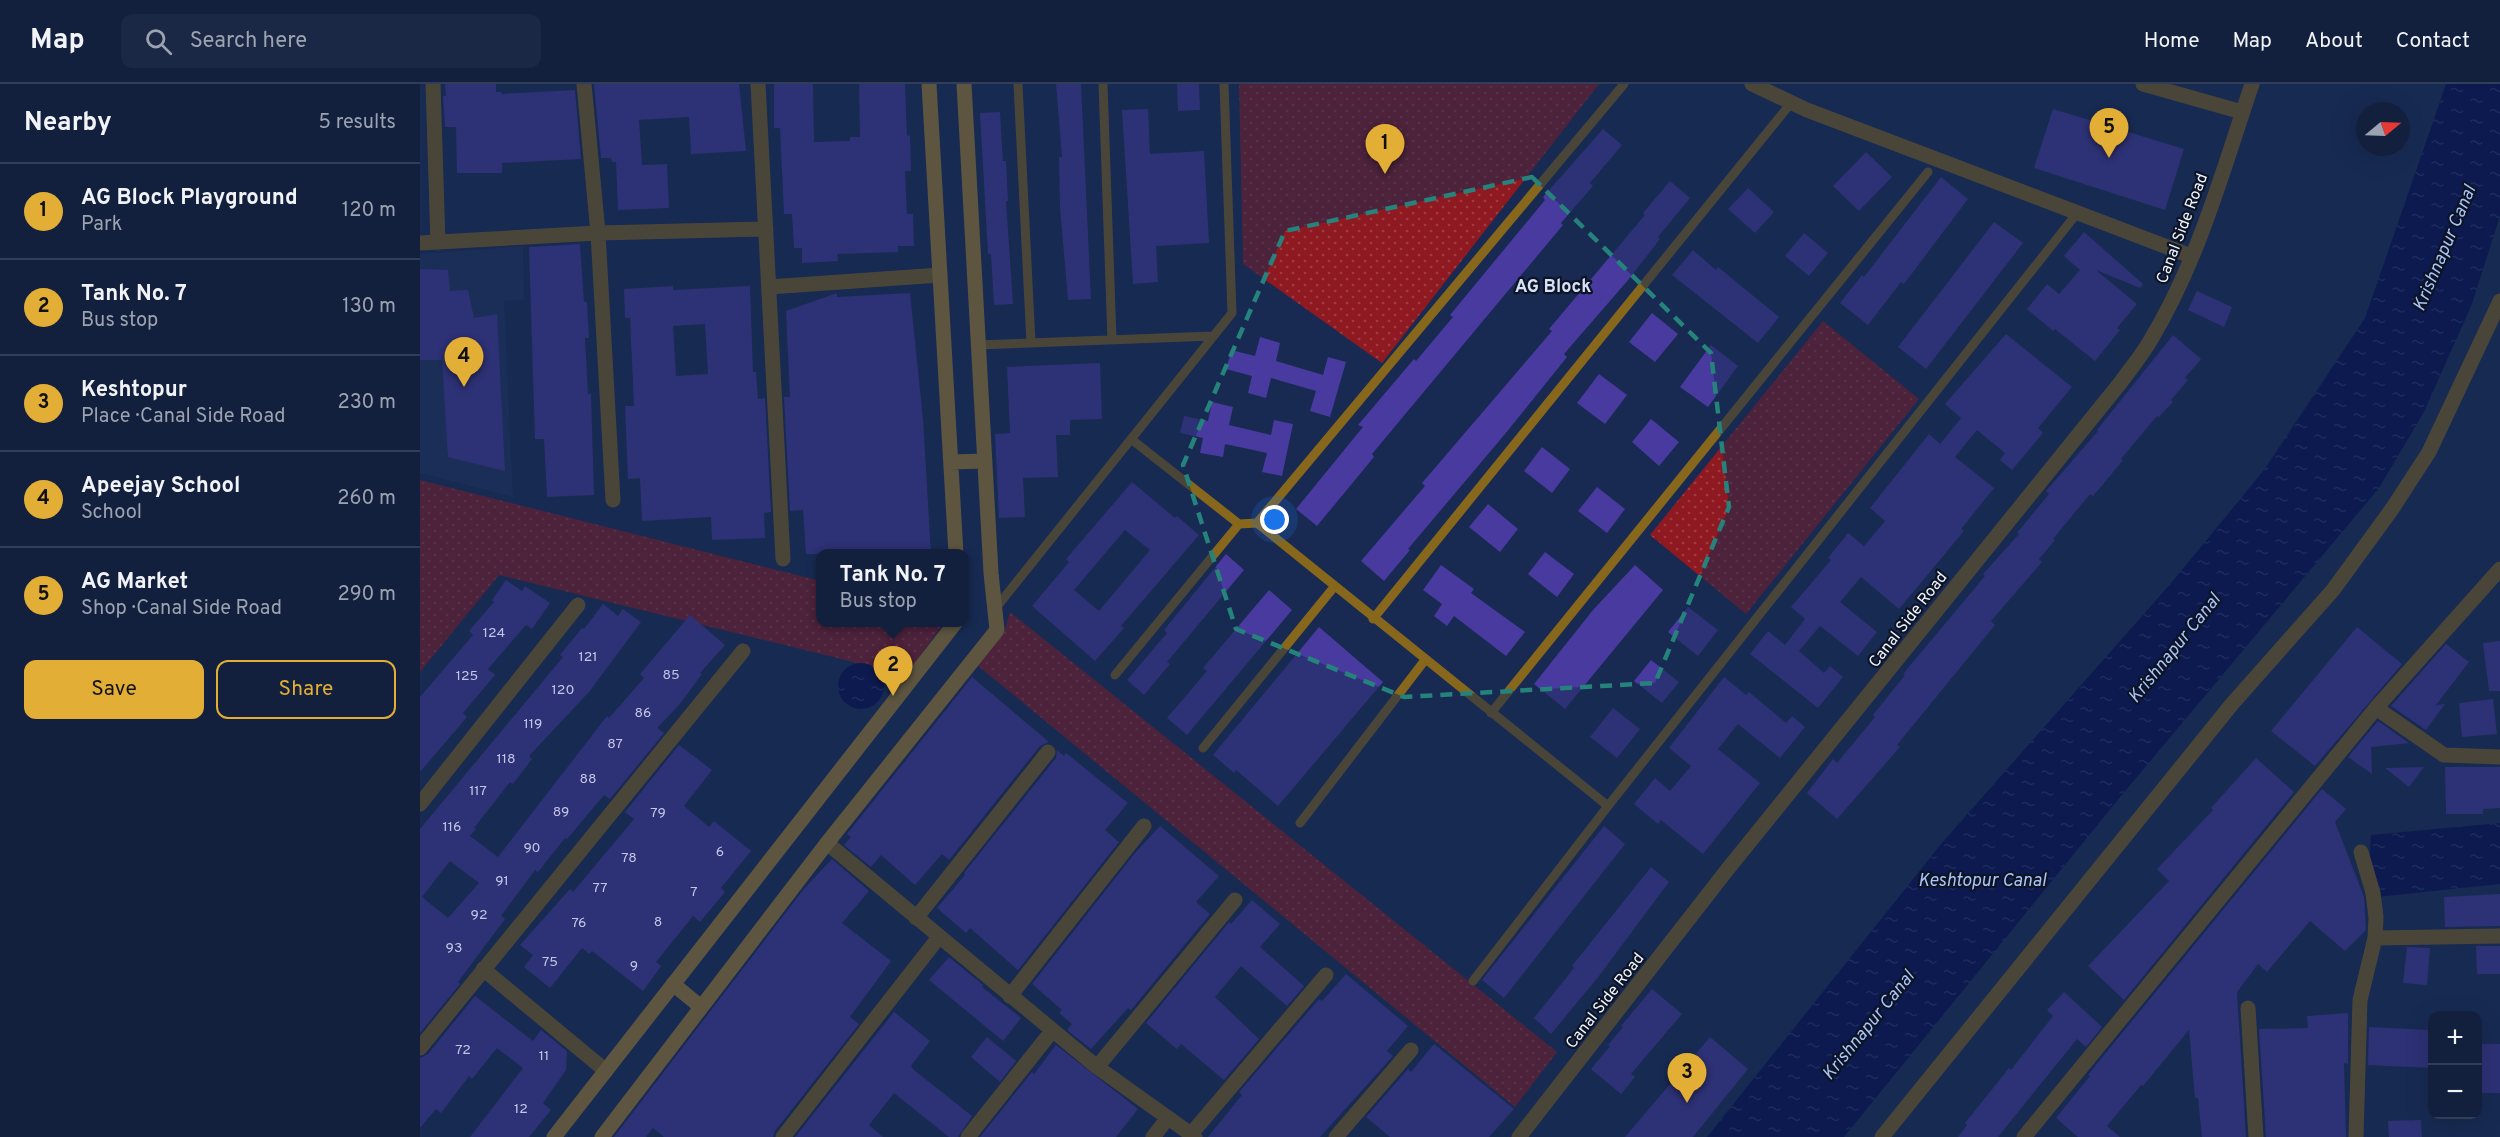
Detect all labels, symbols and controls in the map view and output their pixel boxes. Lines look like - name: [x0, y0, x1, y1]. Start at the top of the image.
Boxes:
- search box: [121, 14, 541, 68]
- text: Map: [30, 23, 85, 59]
- icon: search: [142, 25, 175, 58]
- text: Search here: [190, 28, 307, 55]
- text: Home: [2144, 28, 2200, 55]
- text: Map: [2233, 28, 2272, 55]
- text: About: [2305, 28, 2363, 55]
- text: Contact: [2396, 28, 2470, 55]
- north arrow: [2356, 102, 2410, 156]
- text: Nearby: [24, 107, 112, 140]
- pin: 5: [2090, 109, 2128, 158]
- text: 5 results: [319, 110, 396, 136]
- pin: 1: [1366, 124, 1404, 174]
- street label: Canal Side Road: [2153, 171, 2213, 287]
- water label: Krishnapur Canal: [2409, 181, 2483, 315]
- text: AG Block Playground: [81, 185, 298, 212]
- text: 1: [40, 198, 48, 224]
- text: 120 m: [342, 198, 396, 224]
- text: Park: [81, 212, 122, 238]
- district label: AG Block: [1515, 276, 1591, 299]
- text: Tank No. 7: [81, 281, 187, 308]
- text: 2: [37, 294, 50, 320]
- text: 130 m: [342, 294, 396, 320]
- text: Bus stop: [81, 308, 158, 334]
- pin: 4: [444, 338, 483, 387]
- text: Keshtopur: [81, 377, 187, 404]
- text: 3: [38, 390, 50, 416]
- text: 230 m: [337, 390, 396, 416]
- text: Place · Canal Side Road: [81, 404, 286, 430]
- text: Apeejay School: [81, 473, 240, 500]
- text: 4: [37, 486, 50, 512]
- text: 260 m: [337, 486, 396, 512]
- text: School: [81, 500, 142, 526]
- your location: [1260, 505, 1289, 534]
- popup: [816, 549, 969, 627]
- text: Tank No. 7: [840, 562, 945, 589]
- street label: Canal Side Road: [1865, 568, 1952, 672]
- text: AG Market: [81, 569, 188, 596]
- text: 5: [37, 582, 50, 608]
- text: 290 m: [338, 582, 396, 608]
- water label: Krishnapur Canal: [2124, 588, 2227, 708]
- text: Bus stop: [840, 589, 917, 615]
- text: Shop · Canal Side Road: [81, 596, 282, 622]
- house number: 124: [483, 625, 505, 642]
- pin: 2: [874, 646, 912, 696]
- house number: 121: [578, 649, 598, 666]
- button: Save: [24, 660, 204, 719]
- button: Share: [216, 660, 396, 719]
- house number: 85: [662, 667, 680, 684]
- house number: 125: [456, 668, 478, 685]
- house number: 120: [552, 682, 574, 699]
- house number: 86: [635, 705, 651, 722]
- house number: 119: [524, 716, 542, 733]
- house number: 87: [607, 736, 623, 753]
- house number: 118: [497, 751, 516, 768]
- house number: 88: [579, 771, 597, 788]
- house number: 117: [469, 783, 487, 800]
- house number: 89: [553, 804, 569, 821]
- house number: 79: [650, 805, 666, 822]
- house number: 116: [443, 819, 461, 836]
- house number: 90: [523, 840, 541, 857]
- house number: 6: [716, 844, 724, 861]
- house number: 78: [621, 850, 637, 867]
- water label: Keshtopur Canal: [1918, 870, 2047, 893]
- house number: 91: [495, 873, 509, 890]
- house number: 77: [592, 880, 608, 897]
- house number: 7: [690, 884, 698, 901]
- house number: 92: [471, 907, 487, 924]
- house number: 8: [654, 914, 662, 931]
- house number: 76: [572, 915, 586, 932]
- house number: 93: [446, 940, 462, 957]
- street label: Canal Side Road: [1562, 949, 1649, 1053]
- house number: 75: [542, 954, 558, 971]
- house number: 9: [630, 958, 638, 975]
- water label: Krishnapur Canal: [1818, 965, 1921, 1085]
- map controls: [2428, 1011, 2482, 1119]
- button: +: [2428, 1011, 2482, 1065]
- house number: 72: [455, 1042, 471, 1059]
- house number: 11: [539, 1048, 549, 1065]
- pin: 3: [1668, 1054, 1706, 1103]
- button: −: [2428, 1065, 2482, 1119]
- house number: 12: [514, 1101, 528, 1118]

